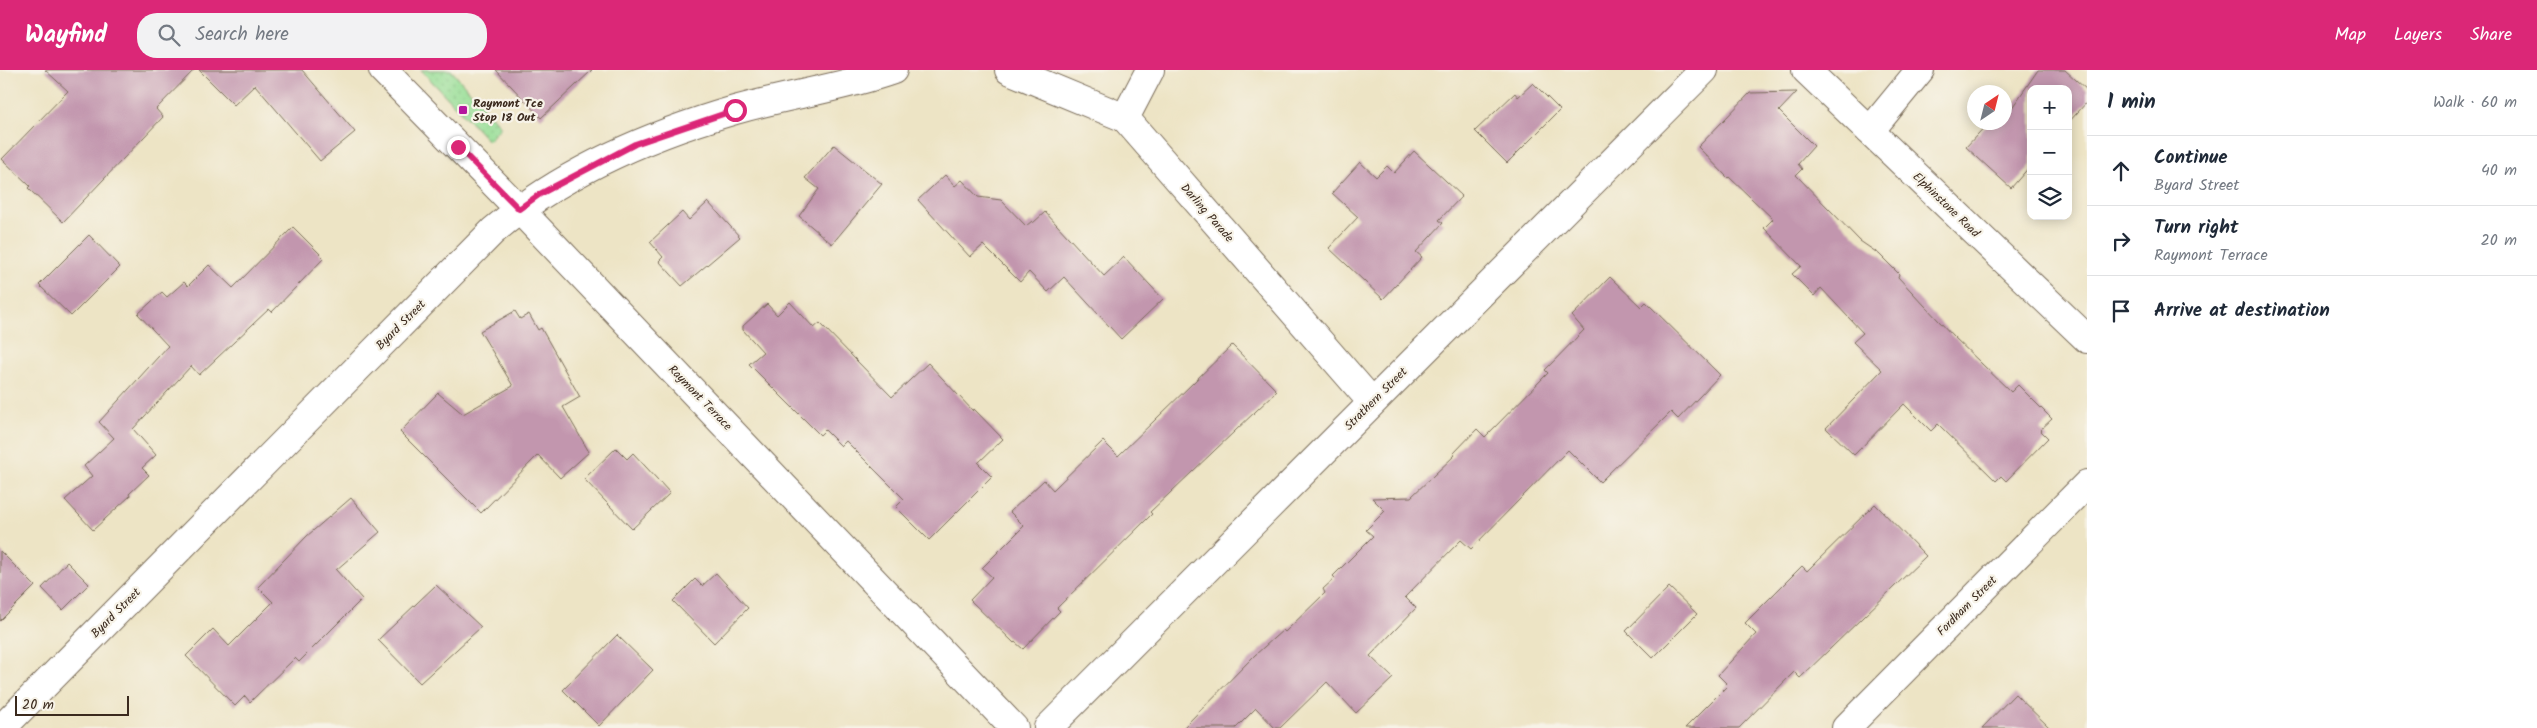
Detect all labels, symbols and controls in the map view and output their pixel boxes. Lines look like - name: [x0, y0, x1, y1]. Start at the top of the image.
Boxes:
- search box: [137, 13, 487, 58]
- text: Wayfind: [25, 16, 107, 55]
- text: Search here: [195, 20, 289, 50]
- icon: search: [155, 21, 183, 49]
- text: Map: [2335, 21, 2366, 50]
- text: Layers: [2394, 21, 2442, 50]
- text: Share: [2470, 21, 2512, 50]
- north arrow: [1967, 85, 2012, 130]
- map controls: [2027, 85, 2072, 220]
- button: +: [2027, 85, 2072, 130]
- text: 1 min: [2107, 86, 2156, 119]
- text: Walk · 60 m: [2433, 90, 2517, 115]
- place label: Raymont Tce Stop 18 Out: [473, 94, 543, 127]
- route start: [724, 99, 747, 122]
- marker: Raymont Tce Stop 18 Out: [457, 104, 469, 116]
- button: −: [2027, 130, 2072, 175]
- route end: [447, 136, 470, 159]
- text: Continue: [2154, 143, 2227, 173]
- icon: ahead: [2107, 157, 2135, 185]
- text: 40 m: [2481, 158, 2517, 183]
- street label: Elphinstone Road: [1908, 168, 1985, 243]
- text: Byard Street: [2154, 173, 2239, 198]
- button: layers: [2027, 175, 2072, 220]
- street label: Darling Parade: [1176, 179, 1239, 247]
- text: Turn right: [2154, 213, 2239, 243]
- icon: right: [2107, 227, 2135, 255]
- text: 20 m: [2481, 228, 2517, 253]
- text: Raymont Terrace: [2154, 243, 2268, 268]
- street label: Byard Street: [372, 295, 431, 354]
- text: Arrive at destination: [2154, 296, 2330, 326]
- icon: arrive: [2107, 297, 2135, 325]
- street label: Raymont Terrace: [664, 361, 737, 436]
- street label: Strathern Street: [1340, 363, 1412, 435]
- street label: Fordham Street: [1933, 571, 2002, 640]
- street label: Byard Street: [87, 583, 146, 642]
- scale bar: [15, 693, 129, 716]
- text: 20 m: [22, 694, 54, 716]

